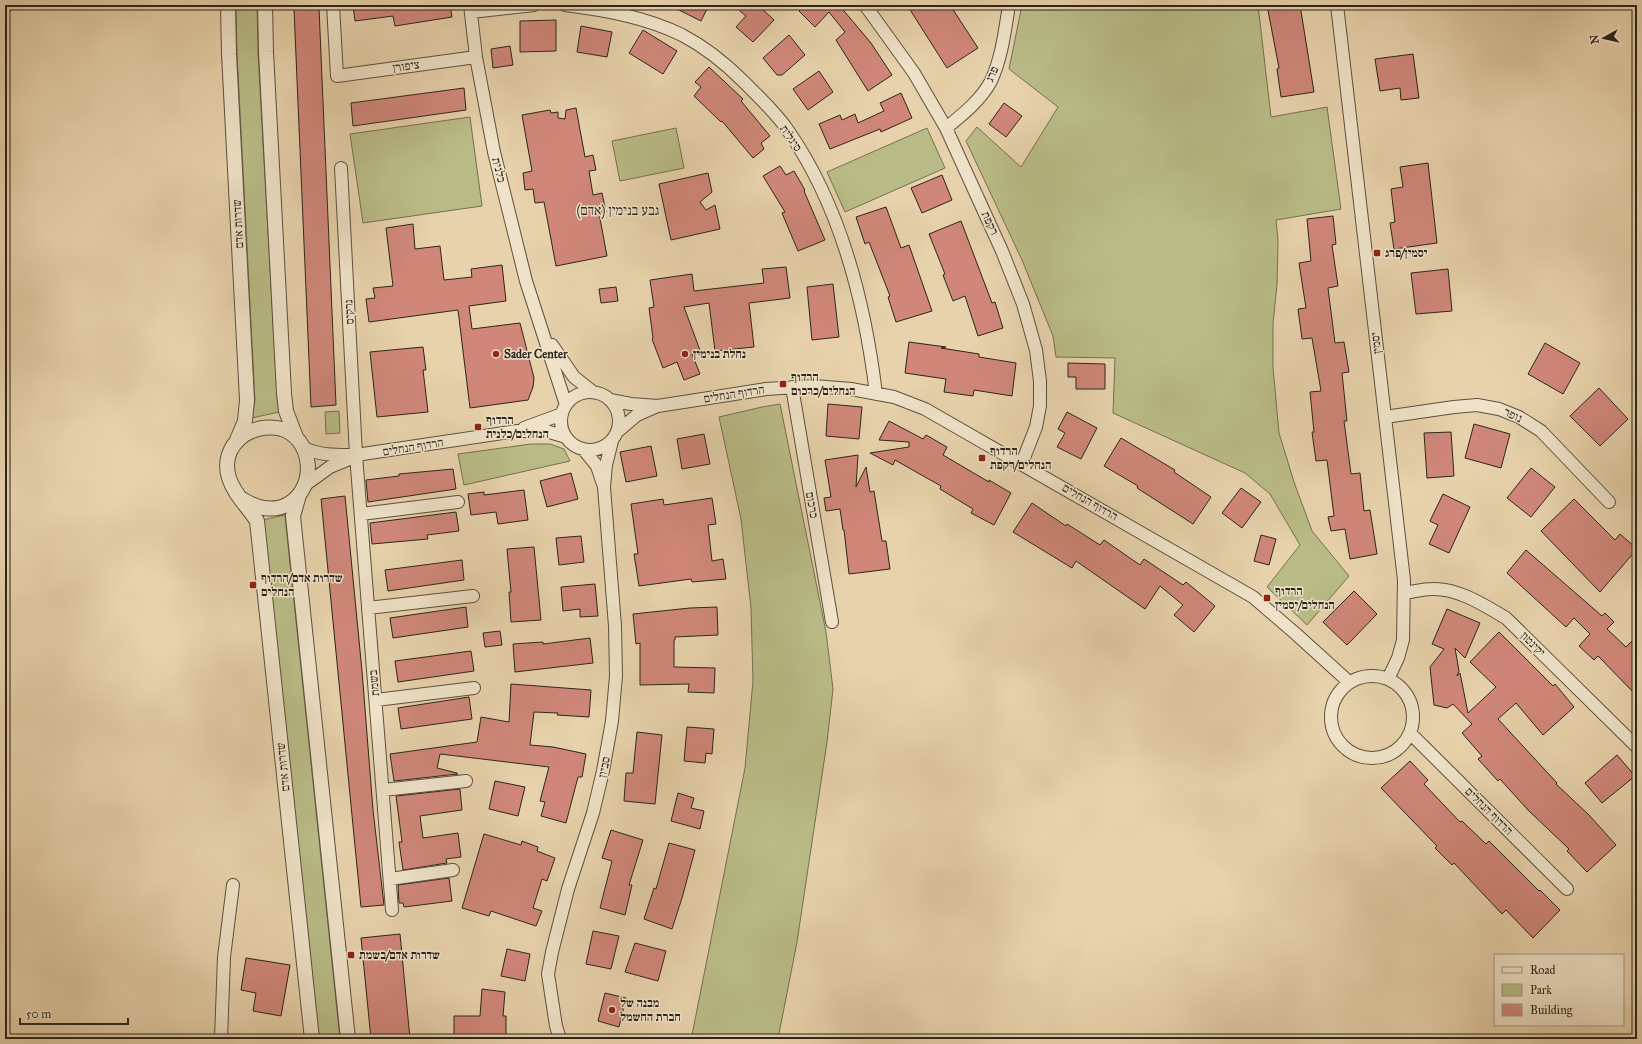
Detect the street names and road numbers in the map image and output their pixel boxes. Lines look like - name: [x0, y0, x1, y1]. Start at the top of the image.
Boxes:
- street label: ציפורן: [392, 57, 421, 75]
- street label: פרג: [982, 64, 1002, 84]
- street label: סיגלית: [777, 122, 805, 154]
- street label: כלנית: [489, 156, 509, 184]
- street label: שדרות אדם: [230, 199, 246, 249]
- street label: רקפת: [978, 209, 1002, 237]
- street label: נרקיס: [341, 299, 357, 325]
- street label: יסמין: [1368, 331, 1384, 355]
- street label: הרדוף הנחלים: [702, 382, 766, 406]
- street label: נופר: [1501, 405, 1525, 425]
- street label: הרדוף הנחלים: [381, 435, 445, 459]
- street label: הרדוף הנחלים: [1060, 481, 1120, 523]
- street label: כרכום: [803, 491, 821, 520]
- street label: יקינטון: [1518, 629, 1548, 659]
- street label: בשמת: [366, 669, 382, 697]
- street label: שדרות אדם: [273, 742, 293, 792]
- street label: סביון: [595, 755, 613, 779]
- street label: הרדוף הנחלים: [1462, 784, 1516, 838]

